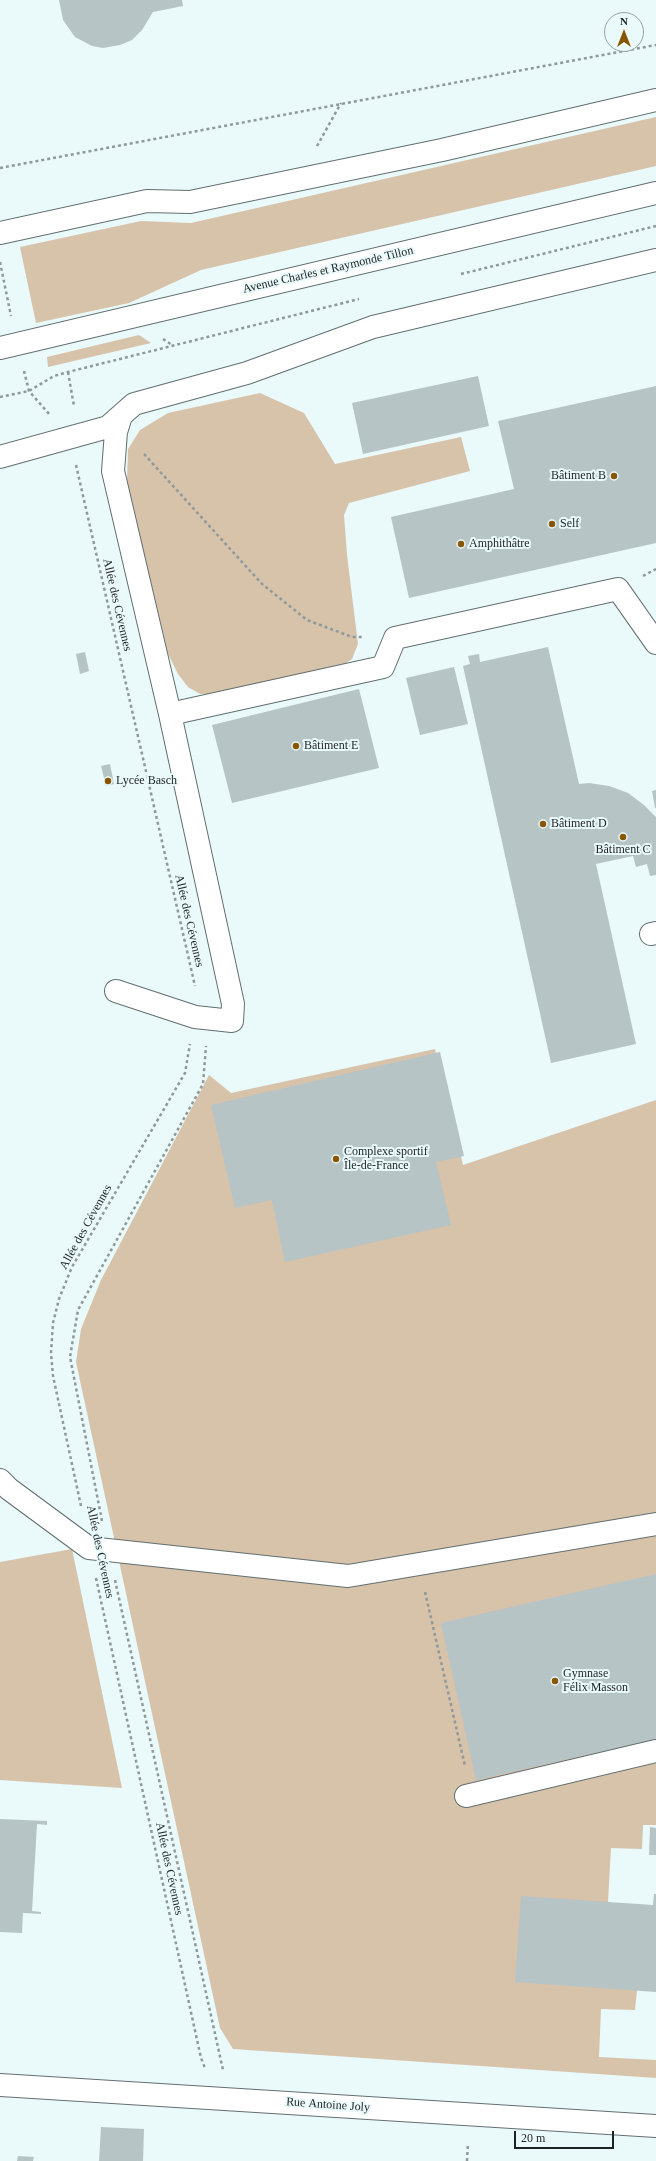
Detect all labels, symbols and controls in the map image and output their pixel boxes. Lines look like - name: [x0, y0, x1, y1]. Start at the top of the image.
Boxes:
- north arrow: [604, 12, 644, 52]
- text: N: [620, 15, 628, 27]
- street label: Avenue Charles et Raymonde Tillon: [241, 243, 415, 297]
- place label: Bâtiment B: [551, 469, 606, 483]
- marker: Bâtiment B: [609, 471, 619, 481]
- place label: Self: [560, 517, 579, 531]
- marker: Self: [547, 519, 557, 529]
- place label: Amphithâtre: [469, 537, 530, 551]
- marker: Amphithâtre: [456, 539, 466, 549]
- street label: Allée des Cévennes: [99, 557, 135, 653]
- place label: Bâtiment E: [304, 739, 358, 753]
- marker: Bâtiment E: [291, 741, 301, 751]
- place label: Lycée Basch: [116, 774, 177, 788]
- marker: Lycée Basch: [103, 776, 113, 786]
- place label: Bâtiment D: [551, 817, 607, 831]
- marker: Bâtiment D: [538, 819, 548, 829]
- marker: Bâtiment C: [618, 832, 628, 842]
- place label: Bâtiment C: [596, 843, 650, 857]
- street label: Allée des Cévennes: [171, 873, 207, 969]
- place label: Complexe sportif Île-de-France: [344, 1145, 428, 1173]
- marker: Complexe sportif Île-de-France: [331, 1154, 341, 1164]
- street label: Allée des Cévennes: [57, 1182, 115, 1272]
- street label: Allée des Cévennes: [83, 1504, 117, 1600]
- place label: Gymnase Félix Masson: [563, 1667, 628, 1695]
- marker: Gymnase Félix Masson: [550, 1676, 560, 1686]
- street label: Allée des Cévennes: [152, 1821, 186, 1917]
- street label: Rue Antoine Joly: [286, 2095, 370, 2115]
- scale bar: [516, 2123, 616, 2149]
- text: 20 m: [521, 2131, 545, 2145]

